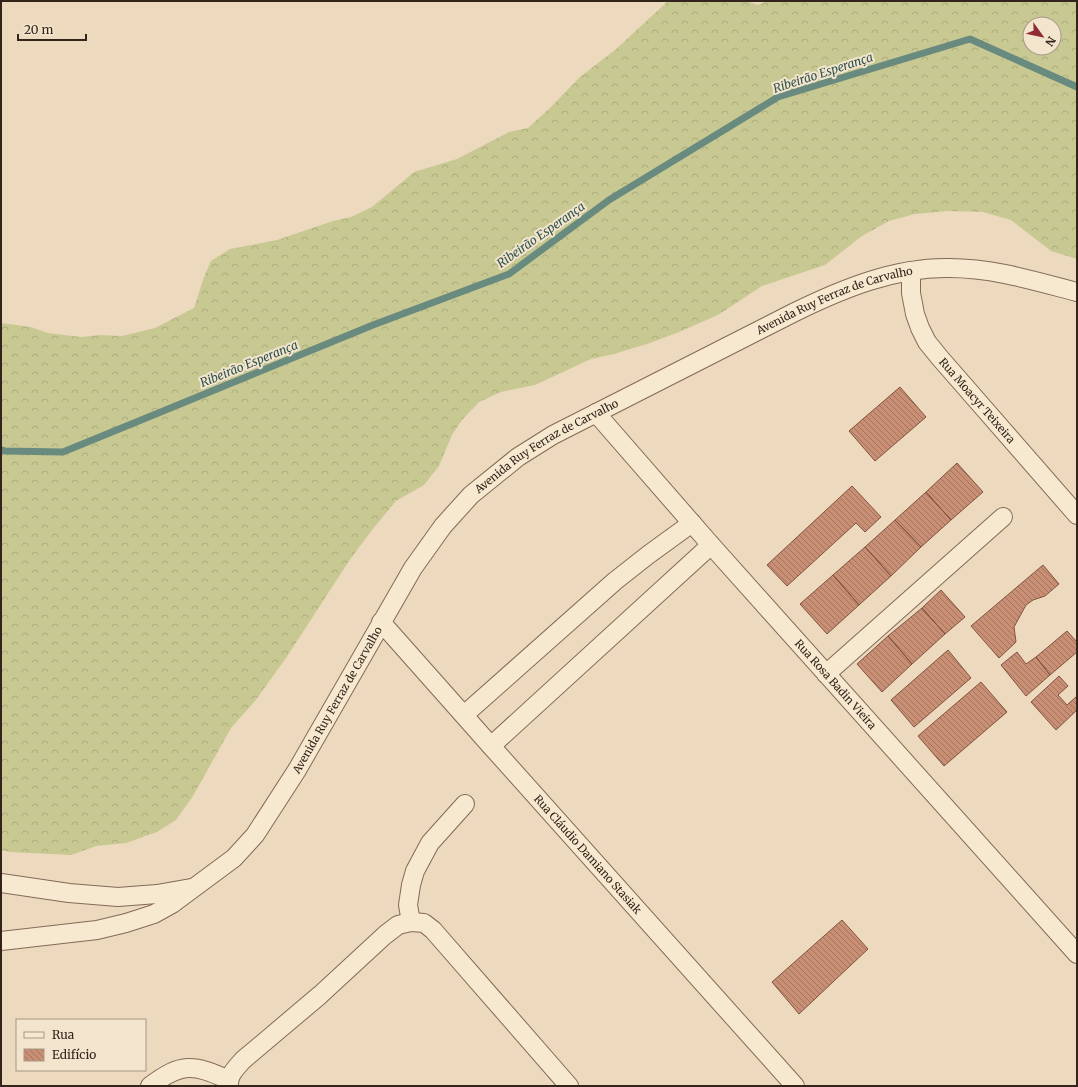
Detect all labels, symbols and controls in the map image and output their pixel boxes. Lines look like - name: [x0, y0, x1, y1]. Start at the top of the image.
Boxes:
- scale bar: [18, 16, 86, 42]
- north arrow: [1022, 16, 1062, 56]
- text: 20 m: [24, 22, 53, 37]
- text: N: [1042, 34, 1059, 49]
- water label: Ribeirão Esperança: [771, 49, 875, 96]
- water label: Ribeirão Esperança: [494, 199, 588, 271]
- street label: Avenida Ruy Ferraz de Carvalho: [753, 264, 914, 338]
- water label: Ribeirão Esperança: [198, 337, 300, 390]
- street label: Rua Moacyr Teixeira: [936, 355, 1018, 446]
- street label: Avenida Ruy Ferraz de Carvalho: [471, 396, 621, 497]
- street label: Avenida Ruy Ferraz de Carvalho: [289, 623, 385, 777]
- street label: Rua Rosa Badin Vieira: [792, 637, 880, 732]
- street label: Rua Cláudio Damiano Stasiak: [531, 792, 645, 917]
- legend: [16, 1019, 146, 1071]
- text: Rua: [52, 1027, 75, 1042]
- text: Edifício: [52, 1047, 96, 1062]

